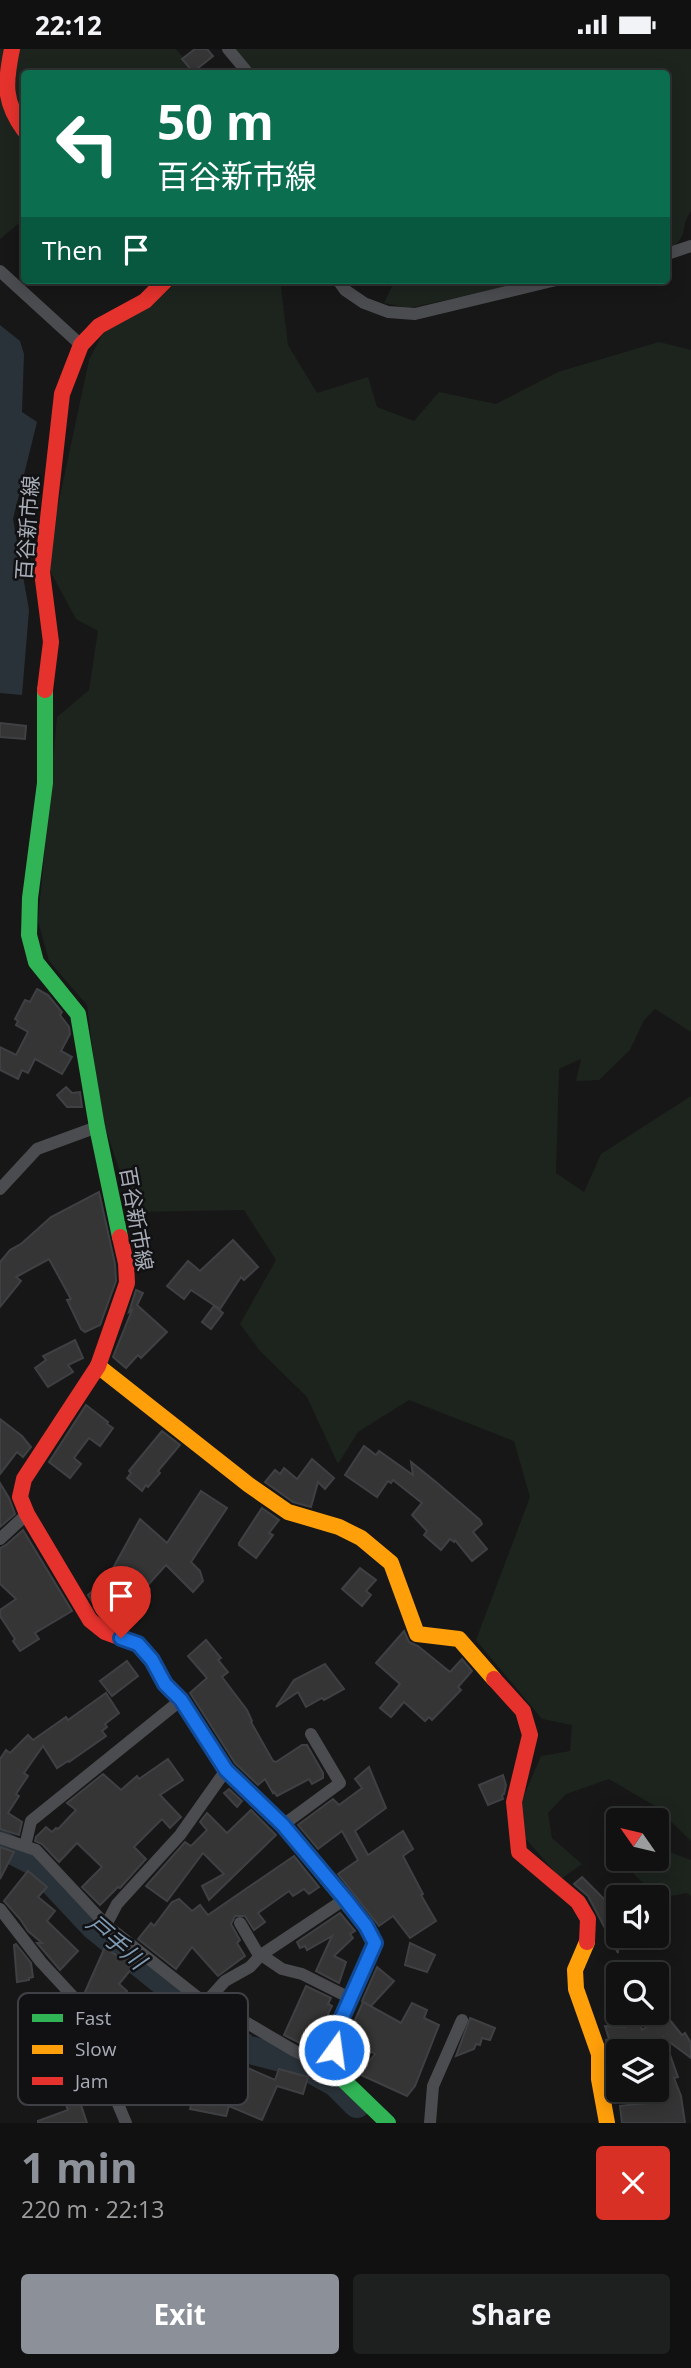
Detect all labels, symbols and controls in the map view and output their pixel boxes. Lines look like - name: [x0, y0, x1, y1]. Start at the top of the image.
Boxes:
- text: 22:12: [35, 7, 102, 43]
- text: 50 m: [157, 88, 274, 154]
- icon: left: [42, 98, 133, 189]
- text: 百谷新市線: [157, 154, 317, 197]
- icon: arrive: [117, 231, 155, 269]
- text: Then: [42, 232, 103, 268]
- street label: 百谷新市線: [9, 475, 45, 581]
- street label: 百谷新市線: [114, 1165, 160, 1273]
- pin: [91, 1566, 151, 1638]
- icon: arrive: [102, 1577, 140, 1615]
- north arrow: [606, 1808, 668, 1871]
- map controls: [606, 1808, 669, 2102]
- button: sound: [606, 1885, 669, 1948]
- water label: 戸手川: [80, 1907, 155, 1978]
- button: search: [606, 1962, 669, 2025]
- legend: [18, 1993, 248, 2105]
- text: Fast: [75, 2005, 111, 2031]
- position arrow: [297, 2013, 371, 2087]
- text: Slow: [75, 2036, 117, 2062]
- button: layers: [606, 2039, 669, 2102]
- text: Jam: [73, 2068, 108, 2094]
- text: 1 min: [21, 2138, 138, 2195]
- button: close: [596, 2146, 670, 2220]
- text: 220 m · 22:13: [21, 2193, 164, 2225]
- button: Exit: [21, 2274, 339, 2354]
- button: Share: [353, 2274, 670, 2354]

